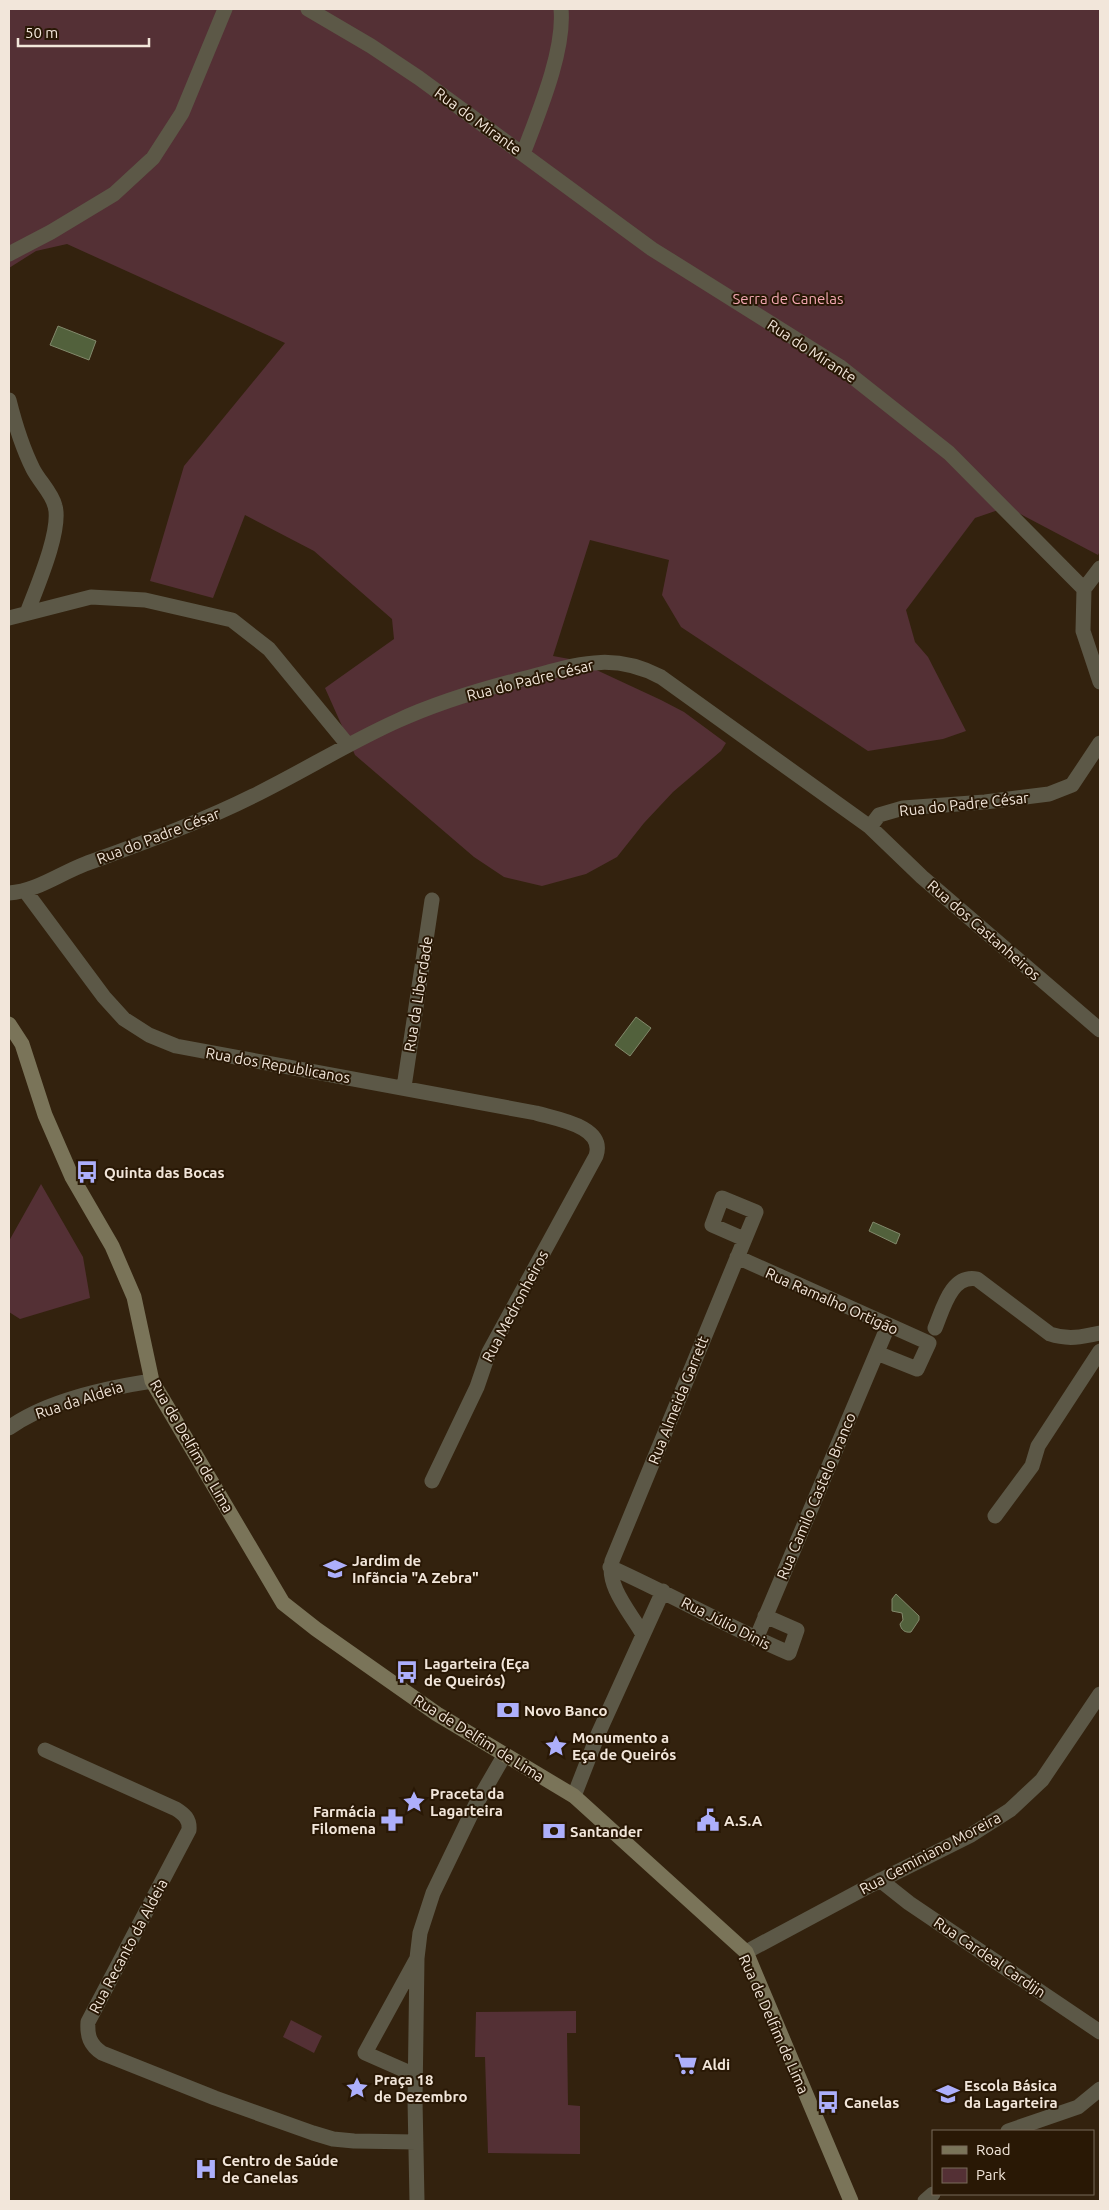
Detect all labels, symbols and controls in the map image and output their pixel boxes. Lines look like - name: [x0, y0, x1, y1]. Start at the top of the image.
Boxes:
- scale bar: [18, 15, 149, 47]
- text: 50 m: [25, 24, 58, 41]
- street label: Rua do Mirante: [431, 84, 525, 158]
- park label: Serra de Canelas: [732, 290, 844, 307]
- street label: Rua do Mirante: [764, 316, 860, 386]
- street label: Rua do Padre César: [465, 656, 595, 704]
- street label: Rua do Padre César: [898, 789, 1030, 819]
- street label: Rua do Padre César: [94, 805, 222, 867]
- street label: Rua dos Castanheiros: [924, 876, 1044, 984]
- street label: Rua da Liberdade: [400, 935, 436, 1053]
- street label: Rua dos Republicanos: [204, 1044, 352, 1086]
- bus stop icon: Quinta das Bocas: [74, 1159, 100, 1185]
- place label: Quinta das Bocas: [104, 1164, 225, 1181]
- street label: Rua Medronheiros: [478, 1247, 552, 1365]
- street label: Rua Ramalho Ortigão: [763, 1264, 901, 1338]
- street label: Rua Almeida Garrett: [645, 1333, 712, 1467]
- street label: Rua de Delfim de Lima: [147, 1377, 237, 1515]
- street label: Rua da Aldeia: [33, 1378, 125, 1422]
- street label: Rua Camilo Castelo Branco: [773, 1410, 859, 1582]
- place label: Jardim de Infãncia "A Zebra": [352, 1552, 479, 1586]
- school or university icon: Jardim de Infãncia "A Zebra": [322, 1556, 348, 1582]
- street label: Rua Júlio Dinis: [679, 1593, 773, 1653]
- place label: Lagarteira (Eça de Queirós): [424, 1655, 530, 1689]
- bus stop icon: Lagarteira (Eça de Queirós): [394, 1659, 420, 1685]
- street label: Rua de Delfim de Lima: [411, 1691, 547, 1785]
- bank icon: Novo Banco: [495, 1697, 521, 1723]
- place label: Novo Banco: [524, 1702, 607, 1719]
- place label: Monumento a Eça de Queirós: [572, 1729, 676, 1764]
- place icon: Monumento a Eça de Queirós: [543, 1733, 569, 1759]
- place label: Praceta da Lagarteira: [430, 1785, 504, 1819]
- place icon: Praceta da Lagarteira: [401, 1789, 427, 1815]
- place label: Farmácia Filomena: [311, 1803, 376, 1837]
- pharmacy icon: Farmácia Filomena: [379, 1807, 405, 1833]
- public building icon: A.S.A: [695, 1807, 721, 1833]
- street label: Rua Geminiano Moreira: [857, 1809, 1003, 1897]
- place label: A.S.A: [724, 1812, 763, 1829]
- bank icon: Santander: [541, 1818, 567, 1844]
- place label: Santander: [570, 1823, 643, 1840]
- street label: Rua Recanto da Aldeia: [85, 1876, 171, 2016]
- street label: Rua Cardeal Cardijn: [931, 1913, 1049, 2001]
- street label: Rua de Delfim de Lima: [736, 1952, 812, 2096]
- supermarket icon: Aldi: [673, 2051, 699, 2077]
- place label: Aldi: [702, 2056, 730, 2073]
- place label: Praça 18 de Dezembro: [374, 2071, 468, 2105]
- place icon: Praça 18 de Dezembro: [344, 2075, 370, 2101]
- place label: Escola Básica da Lagarteira: [964, 2077, 1058, 2111]
- school or university icon: Escola Básica da Lagarteira: [935, 2081, 961, 2107]
- bus stop icon: Canelas: [815, 2089, 841, 2115]
- place label: Canelas: [844, 2094, 899, 2111]
- legend: [932, 2130, 1094, 2195]
- text: Road: [976, 2141, 1011, 2158]
- place label: Centro de Saúde de Canelas: [222, 2152, 338, 2186]
- hospital icon: Centro de Saúde de Canelas: [193, 2156, 219, 2182]
- text: Park: [976, 2166, 1006, 2183]

